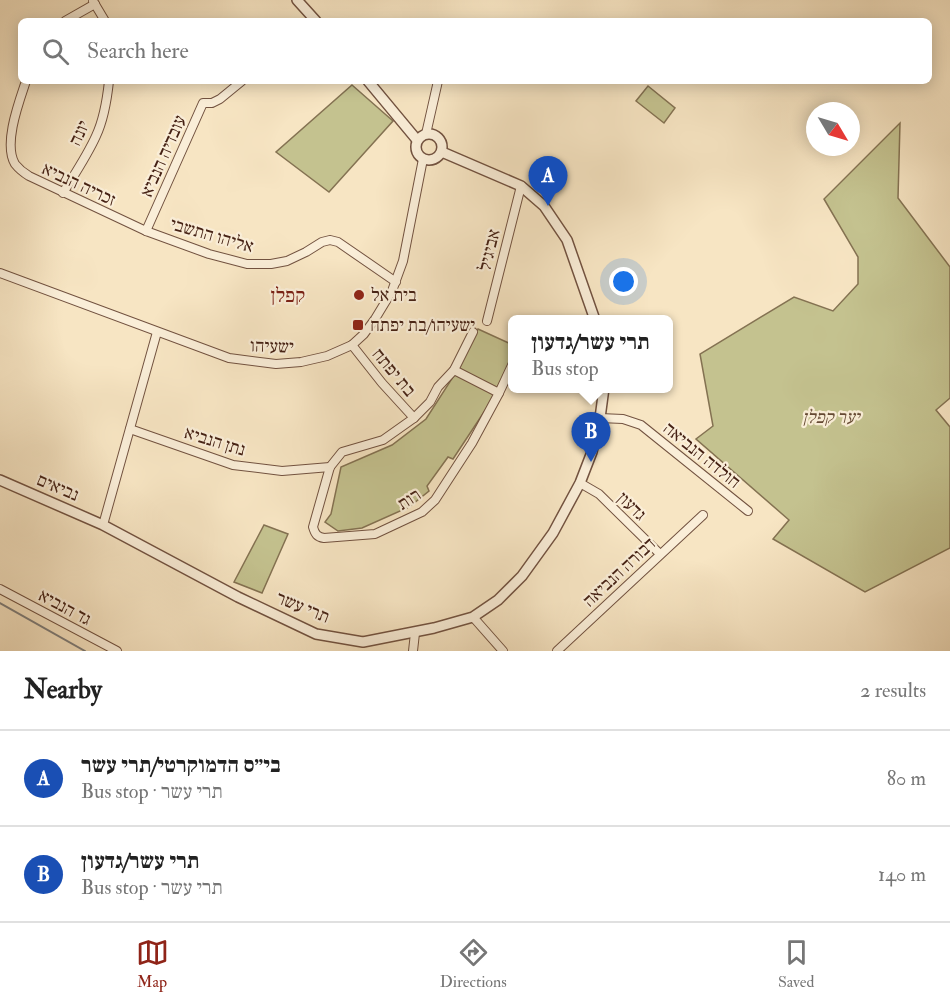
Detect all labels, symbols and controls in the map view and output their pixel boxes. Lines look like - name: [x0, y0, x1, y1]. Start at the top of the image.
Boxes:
- search box: [18, 18, 932, 84]
- icon: search: [39, 35, 72, 68]
- text: Search here: [87, 37, 189, 65]
- north arrow: [806, 102, 860, 156]
- street label: עובדיה הנביא: [135, 112, 192, 201]
- street label: יונה: [64, 117, 95, 150]
- pin: A: [528, 156, 568, 206]
- street label: זכריה הנביא: [38, 157, 119, 212]
- street label: אליהו התשבי: [167, 213, 256, 258]
- street label: אביגיל: [473, 227, 506, 274]
- your location: [609, 267, 638, 296]
- district label: קפלן: [271, 283, 305, 308]
- place label: בית אל: [371, 284, 417, 307]
- marker: בית אל: [352, 288, 366, 302]
- place label: ישעיהו/בת יפתח: [370, 314, 475, 337]
- popup: [508, 315, 673, 393]
- marker: ישעיהו/בת יפתח: [351, 318, 365, 332]
- text: תרי עשר/גדעון: [531, 328, 650, 356]
- street label: ישעיהו: [250, 334, 294, 359]
- street label: בת יפתח: [367, 343, 421, 402]
- text: Bus stop: [531, 356, 599, 381]
- park label: יער קפלן: [803, 406, 861, 429]
- pin: B: [572, 412, 610, 462]
- street label: חולדה הנביאה: [658, 417, 745, 494]
- street label: נתן הנביא: [182, 421, 248, 462]
- street label: נביאים: [33, 468, 82, 507]
- street label: רות: [393, 483, 425, 515]
- street label: גדעון: [612, 487, 651, 526]
- street label: דבורה הנביאה: [578, 533, 661, 612]
- street label: גד הנביא: [34, 584, 95, 631]
- street label: תרי עשר: [273, 586, 333, 629]
- text: Nearby: [24, 674, 102, 706]
- text: 2 results: [860, 678, 926, 703]
- text: בי״ס הדמוקרטי/תרי עשר: [81, 751, 281, 779]
- text: A: [37, 766, 50, 791]
- text: 80 m: [887, 766, 926, 791]
- text: Bus stop · תרי עשר: [81, 779, 223, 804]
- text: תרי עשר/גדעון: [81, 847, 200, 875]
- text: B: [37, 862, 50, 887]
- text: 140 m: [878, 862, 926, 887]
- text: Bus stop · תרי עשר: [81, 875, 223, 900]
- tab: Map: [136, 936, 169, 992]
- tab: Directions: [440, 936, 507, 992]
- tab: Saved: [778, 936, 814, 992]

